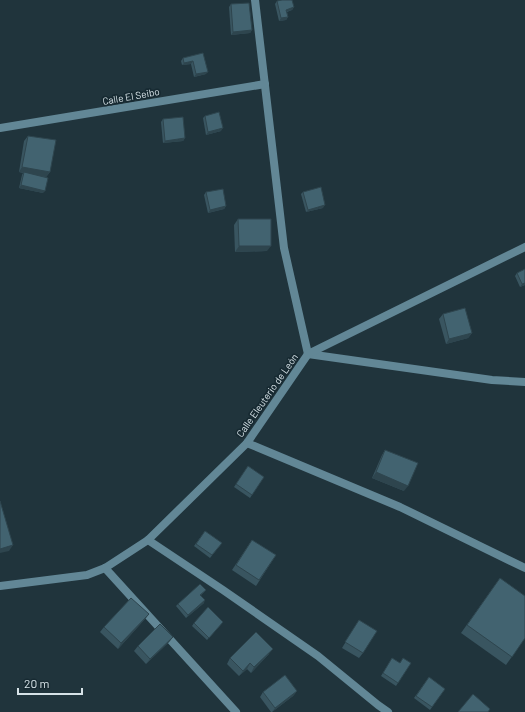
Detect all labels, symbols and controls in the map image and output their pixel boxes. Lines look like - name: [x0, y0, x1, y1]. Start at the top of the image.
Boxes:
- street label: Calle El Seibo: [101, 85, 161, 107]
- street label: Calle Eleuterio de León: [234, 351, 300, 439]
- scale bar: [18, 670, 82, 696]
- text: 20 m: [24, 676, 50, 690]

